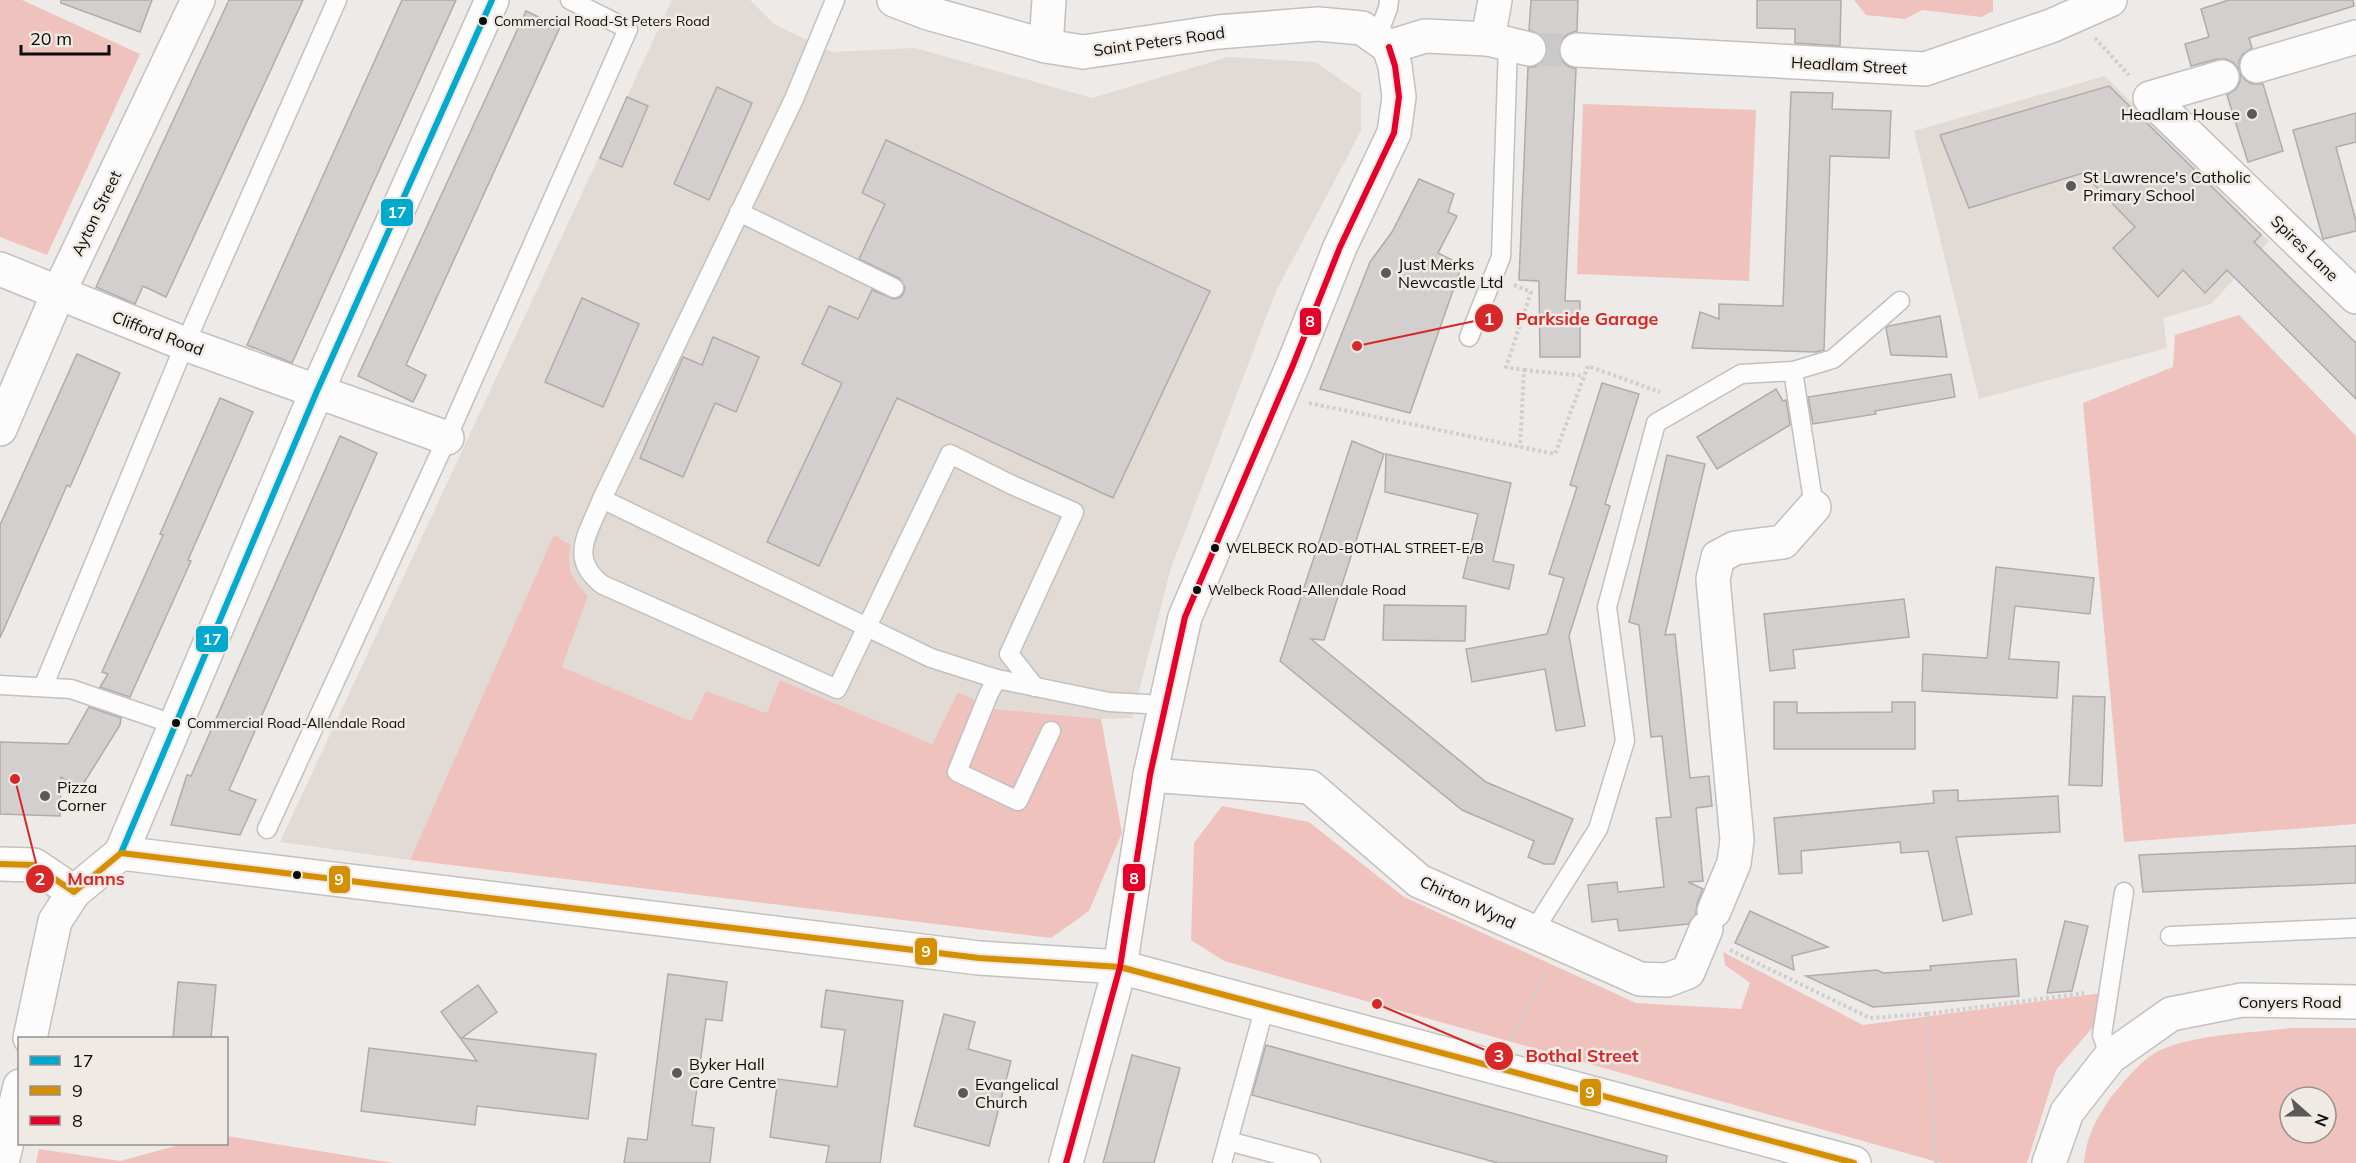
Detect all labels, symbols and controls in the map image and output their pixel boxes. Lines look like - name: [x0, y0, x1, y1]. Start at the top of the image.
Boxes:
- place label: Commercial Road-St Peters Road: [494, 12, 710, 30]
- marker: Commercial Road-St Peters Road: [477, 15, 489, 27]
- scale bar: [21, 18, 110, 56]
- street label: Saint Peters Road: [1092, 22, 1226, 60]
- text: 20 m: [30, 27, 72, 50]
- street label: Headlam Street: [1791, 52, 1908, 78]
- place label: Headlam House: [2121, 104, 2240, 124]
- marker: Headlam House: [2245, 107, 2259, 121]
- street label: Ayton Street: [67, 167, 125, 259]
- place label: St Lawrence's Catholic Primary School: [2083, 167, 2251, 205]
- marker: St Lawrence's Catholic Primary School: [2064, 179, 2078, 193]
- line badge: 17: [380, 198, 414, 227]
- text: 17: [387, 202, 407, 222]
- street label: Spires Lane: [2267, 211, 2343, 285]
- place label: Just Merks Newcastle Ltd: [1398, 254, 1503, 292]
- marker: Just Merks Newcastle Ltd: [1379, 266, 1393, 280]
- callout: Parkside Garage: [1474, 300, 1671, 336]
- street label: Clifford Road: [109, 306, 207, 360]
- line badge: 8: [1299, 307, 1322, 336]
- text: 1: [1484, 307, 1494, 330]
- text: Parkside Garage: [1516, 307, 1659, 330]
- text: 8: [1305, 311, 1315, 331]
- place label: WELBECK ROAD-BOTHAL STREET-E/B: [1226, 539, 1484, 557]
- marker: WELBECK ROAD-BOTHAL STREET-E/B: [1209, 542, 1221, 554]
- place label: Welbeck Road-Allendale Road: [1208, 581, 1406, 599]
- marker: Welbeck Road-Allendale Road: [1191, 584, 1203, 596]
- line badge: 17: [195, 625, 229, 653]
- text: 17: [202, 629, 222, 649]
- place label: Commercial Road-Allendale Road: [187, 714, 405, 732]
- marker: Commercial Road-Allendale Road: [170, 717, 182, 729]
- place label: Pizza Corner: [57, 777, 106, 815]
- marker: Pizza Corner: [38, 789, 52, 803]
- callout: Manns: [25, 861, 137, 897]
- line badge: 8: [1122, 863, 1146, 892]
- line badge: 9: [328, 865, 351, 894]
- text: 2: [35, 867, 45, 890]
- text: Manns: [67, 867, 125, 890]
- text: 8: [1129, 868, 1139, 888]
- unlabelled marker: [291, 869, 303, 881]
- text: 9: [334, 869, 344, 889]
- street label: Chirton Wynd: [1417, 871, 1519, 933]
- line badge: 9: [914, 937, 938, 966]
- text: 9: [921, 941, 931, 961]
- street label: Conyers Road: [2239, 992, 2341, 1012]
- legend: [18, 1037, 228, 1145]
- callout: Bothal Street: [1484, 1038, 1651, 1074]
- text: 3: [1494, 1044, 1504, 1067]
- text: Bothal Street: [1525, 1044, 1639, 1067]
- text: 17: [72, 1049, 94, 1072]
- place label: Byker Hall Care Centre: [689, 1054, 776, 1092]
- marker: Byker Hall Care Centre: [670, 1066, 684, 1080]
- place label: Evangelical Church: [975, 1074, 1059, 1112]
- line badge: 9: [1579, 1078, 1602, 1107]
- text: 9: [72, 1079, 83, 1102]
- text: 9: [1585, 1082, 1595, 1102]
- north arrow: [2278, 1085, 2338, 1145]
- marker: Evangelical Church: [956, 1086, 970, 1100]
- text: 8: [72, 1109, 83, 1132]
- text: N: [2311, 1111, 2334, 1130]

